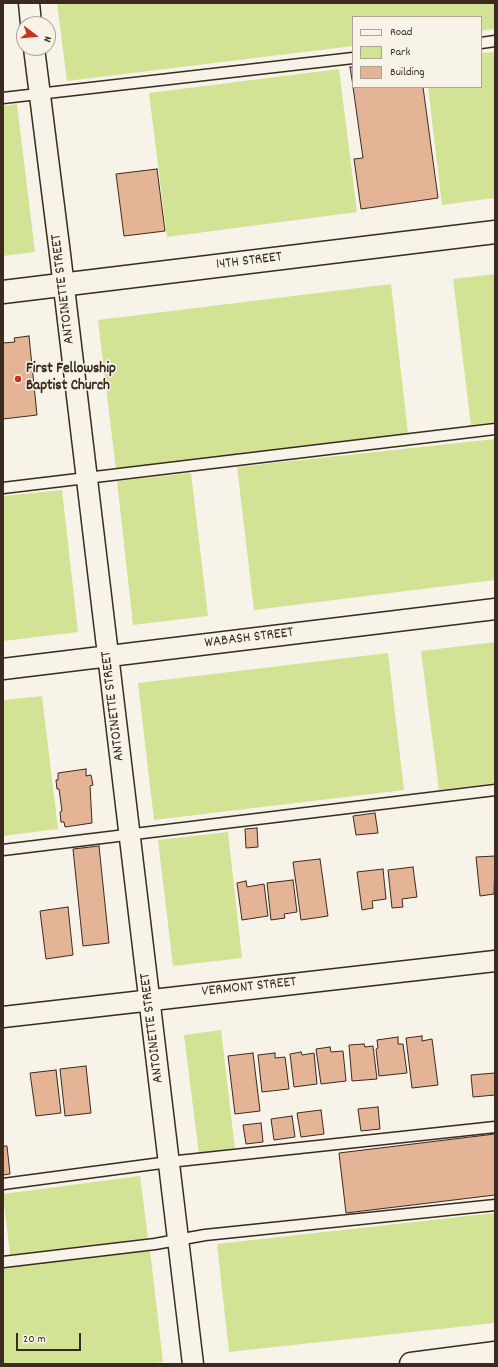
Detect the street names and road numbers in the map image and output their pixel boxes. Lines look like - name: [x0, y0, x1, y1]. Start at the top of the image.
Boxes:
- street label: ANTOINETTE STREET: [48, 233, 80, 345]
- street label: 14TH STREET: [215, 249, 283, 275]
- street label: WABASH STREET: [204, 625, 294, 653]
- street label: ANTOINETTE STREET: [98, 650, 130, 762]
- street label: ANTOINETTE STREET: [137, 972, 169, 1084]
- street label: VERMONT STREET: [201, 974, 297, 1002]

